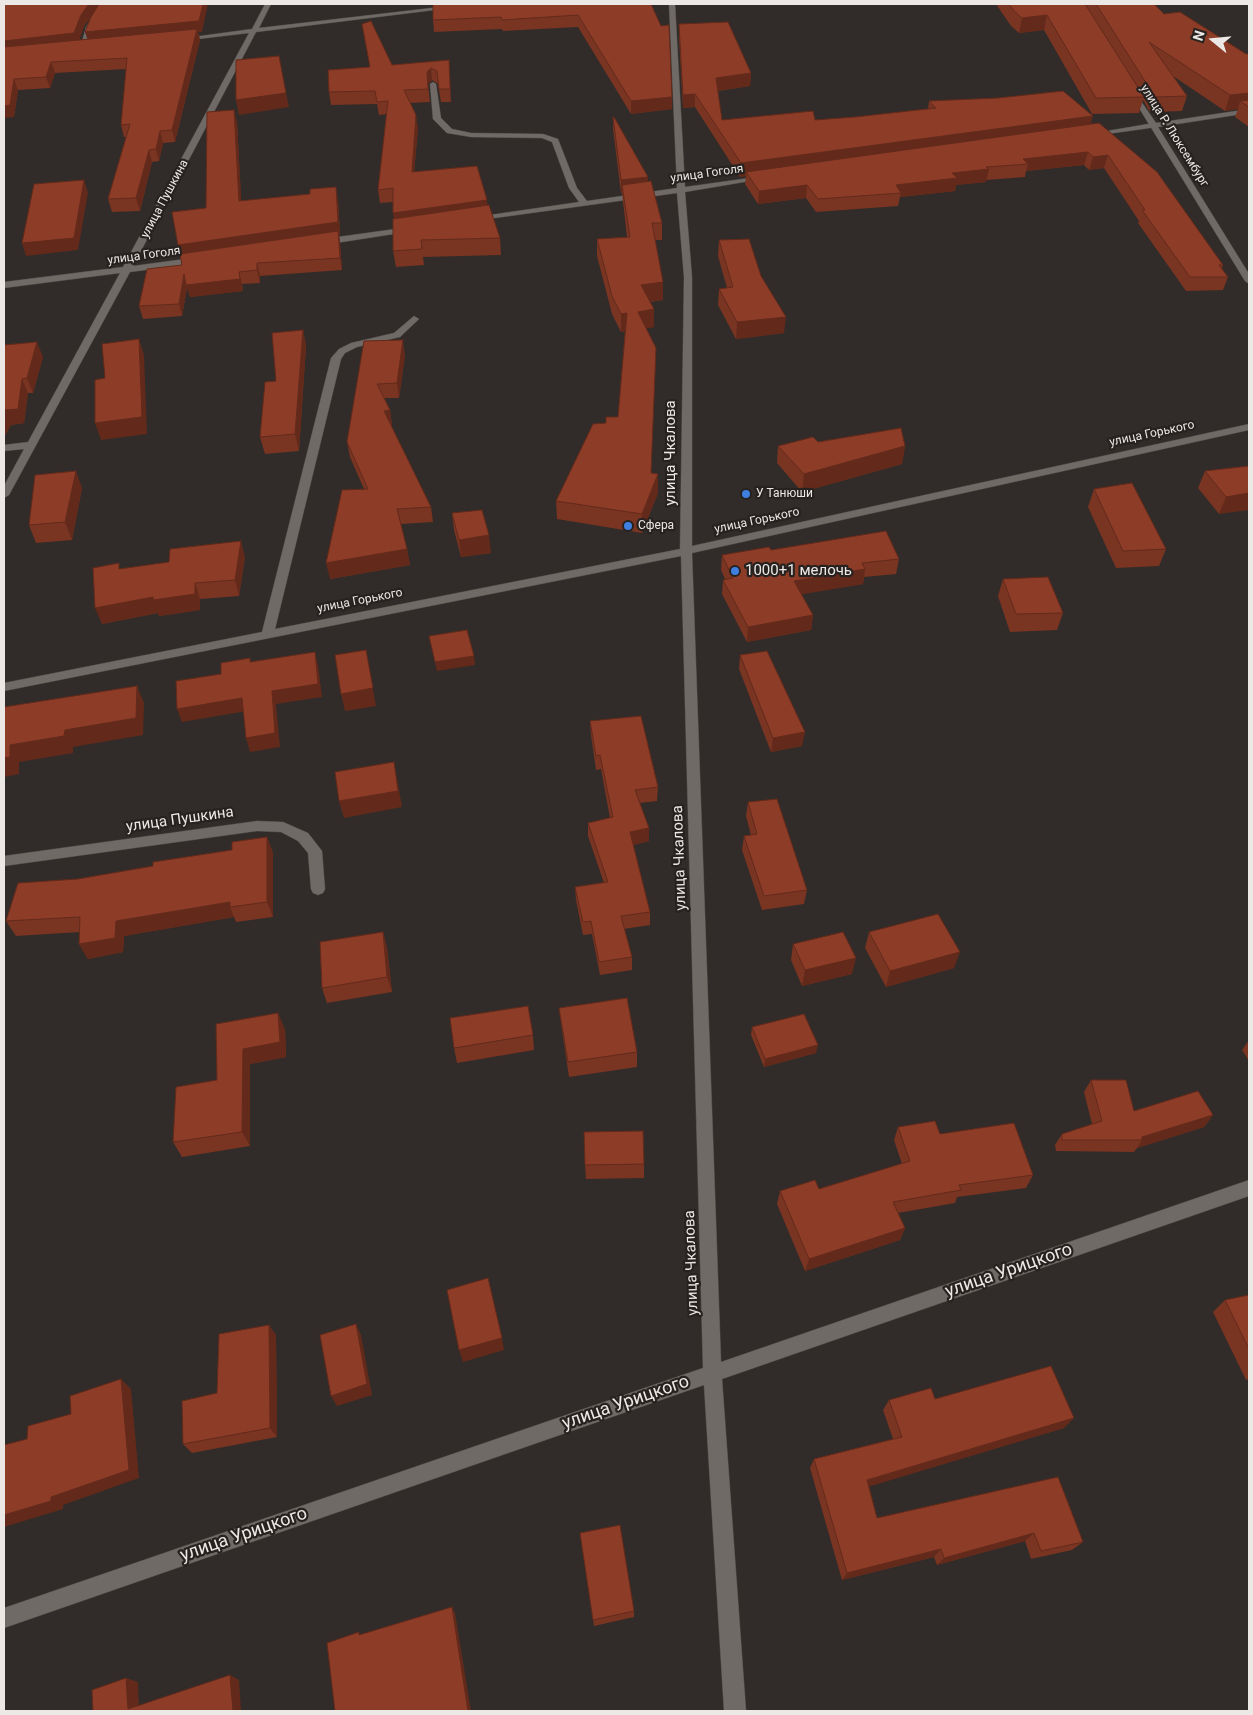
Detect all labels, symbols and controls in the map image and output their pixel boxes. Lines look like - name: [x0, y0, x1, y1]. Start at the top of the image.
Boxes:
- north arrow: [1188, 15, 1238, 65]
- text: N: [1190, 29, 1208, 43]
- street label: улица Р. Люксембург: [1137, 82, 1211, 190]
- street label: улица Пушкина: [138, 157, 192, 241]
- street label: улица Гоголя: [670, 162, 744, 186]
- street label: улица Гоголя: [107, 244, 181, 268]
- street label: улица Чкалова: [662, 400, 680, 506]
- street label: улица Горького: [1108, 418, 1196, 450]
- place label: У Танюши: [756, 487, 813, 501]
- marker: У Танюши: [740, 488, 752, 500]
- street label: улица Горького: [713, 505, 801, 537]
- place label: Сфера: [638, 519, 674, 533]
- marker: Сфера: [622, 520, 634, 532]
- place label: 1000+1 мелочь: [745, 562, 852, 580]
- marker: 1000+1 мелочь: [729, 565, 741, 577]
- street label: улица Горького: [316, 586, 404, 616]
- street label: улица Пушкина: [125, 804, 235, 836]
- street label: улица Чкалова: [669, 805, 691, 911]
- street label: улица Чкалова: [681, 1210, 703, 1316]
- street label: улица Урицкого: [943, 1239, 1075, 1303]
- street label: улица Урицкого: [560, 1371, 692, 1435]
- street label: улица Урицкого: [178, 1503, 310, 1567]

